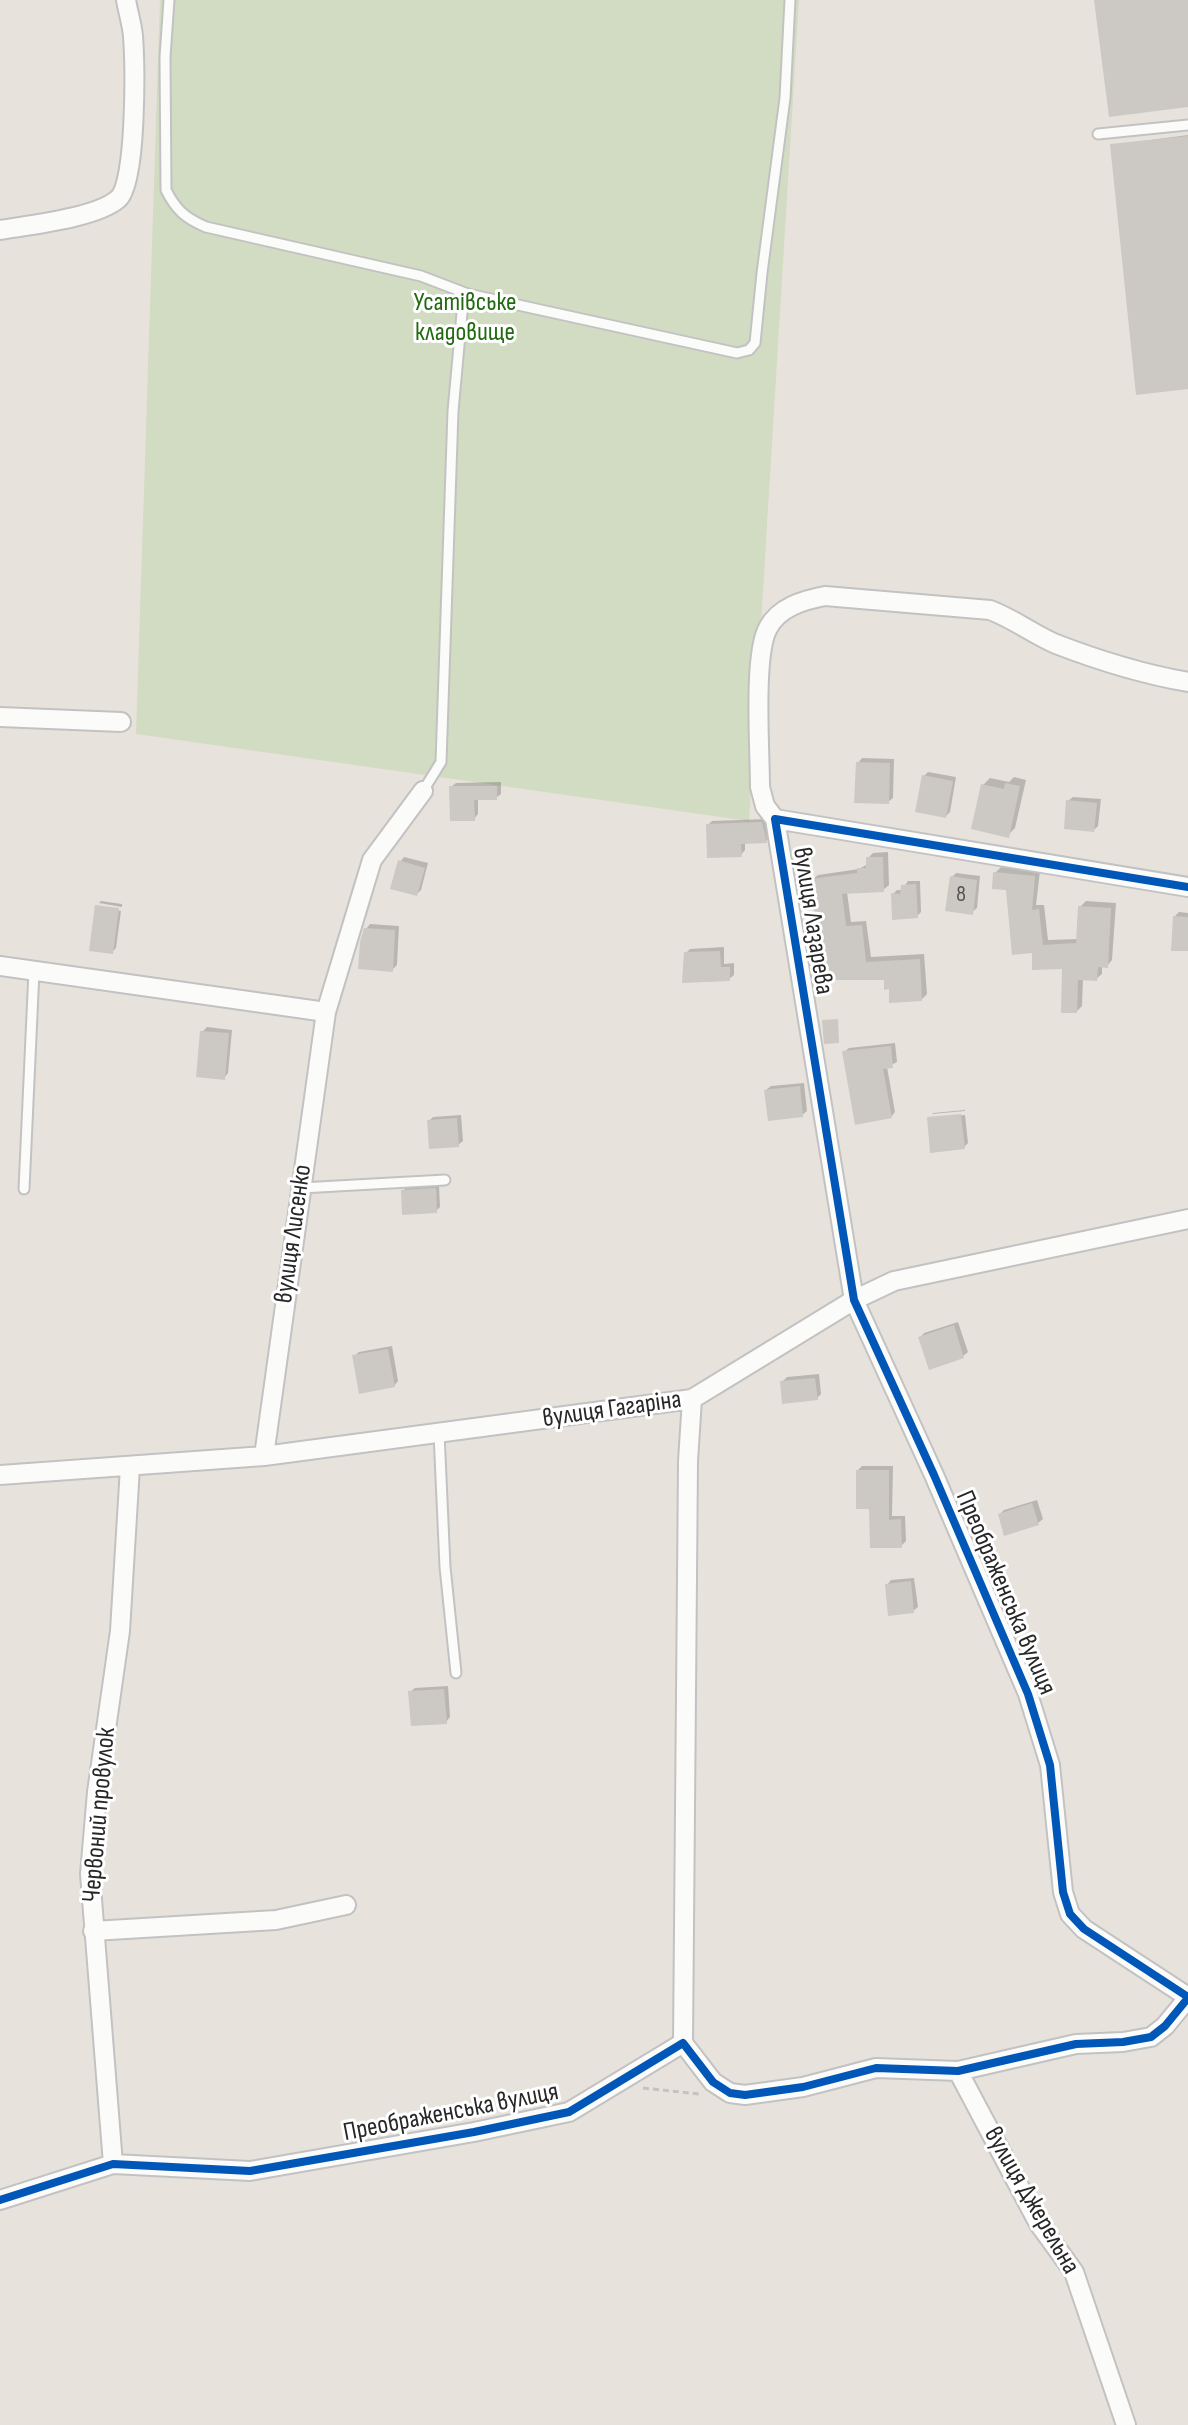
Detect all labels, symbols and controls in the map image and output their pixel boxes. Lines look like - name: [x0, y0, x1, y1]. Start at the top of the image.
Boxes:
- park label: Усатівське кладовище: [414, 287, 516, 348]
- street label: вулиця Лазарева: [785, 845, 839, 997]
- house number: 8: [956, 882, 966, 908]
- street label: вулиця Лисенко: [269, 1163, 319, 1305]
- street label: вулиця Гагаріна: [541, 1385, 683, 1435]
- street label: Преображенська вулиця: [948, 1486, 1062, 1700]
- street label: Червоний провулок: [77, 1726, 123, 1904]
- street label: Преображенська вулиця: [341, 2077, 561, 2149]
- street label: вулиця Джерельна: [976, 2122, 1086, 2280]

